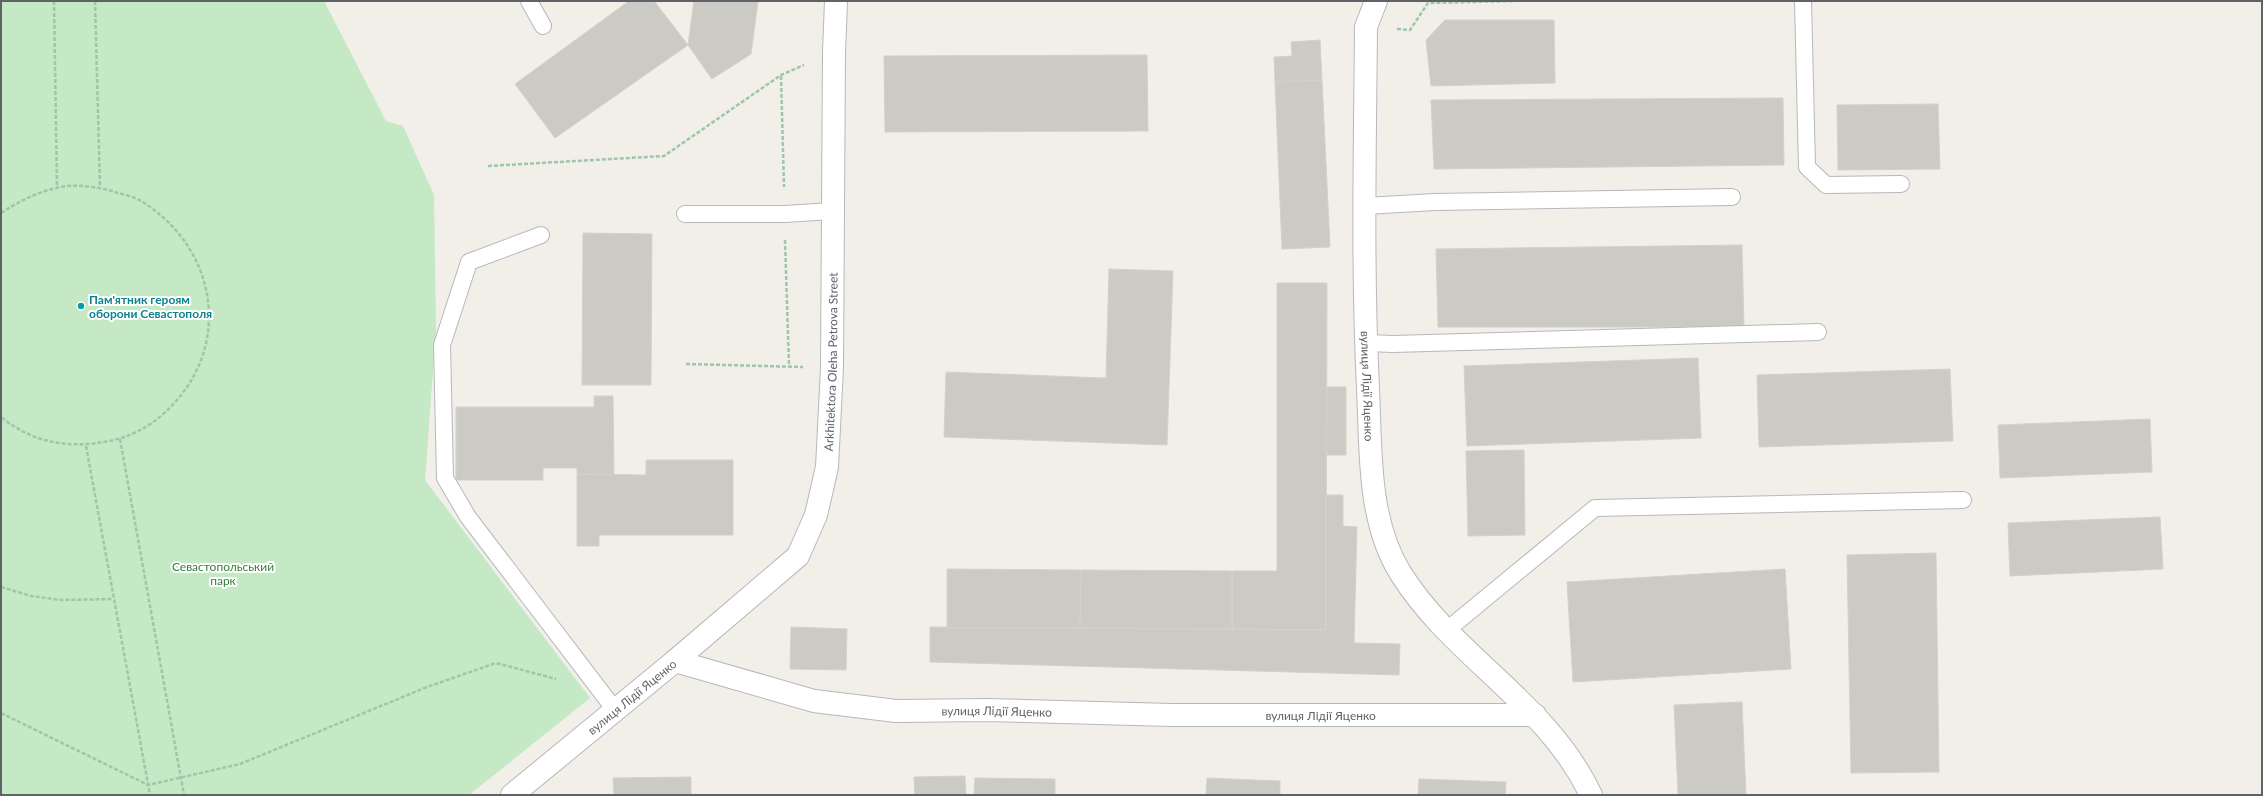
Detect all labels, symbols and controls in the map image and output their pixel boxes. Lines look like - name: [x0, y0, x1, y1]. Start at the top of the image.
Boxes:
- street label: Arkhitektora Oleha Petrova Street: [820, 272, 840, 452]
- place label: Пам'ятник героям оборони Севастополя: [89, 292, 212, 321]
- marker: Пам'ятник героям оборони Севастополя: [76, 301, 86, 311]
- street label: вулиця Лідії Яценко: [1358, 331, 1377, 442]
- park label: Севастопольський парк: [172, 559, 274, 588]
- street label: вулиця Лідії Яценко: [584, 656, 679, 737]
- street label: вулиця Лідії Яценко: [941, 702, 1052, 719]
- street label: вулиця Лідії Яценко: [1265, 708, 1376, 723]

